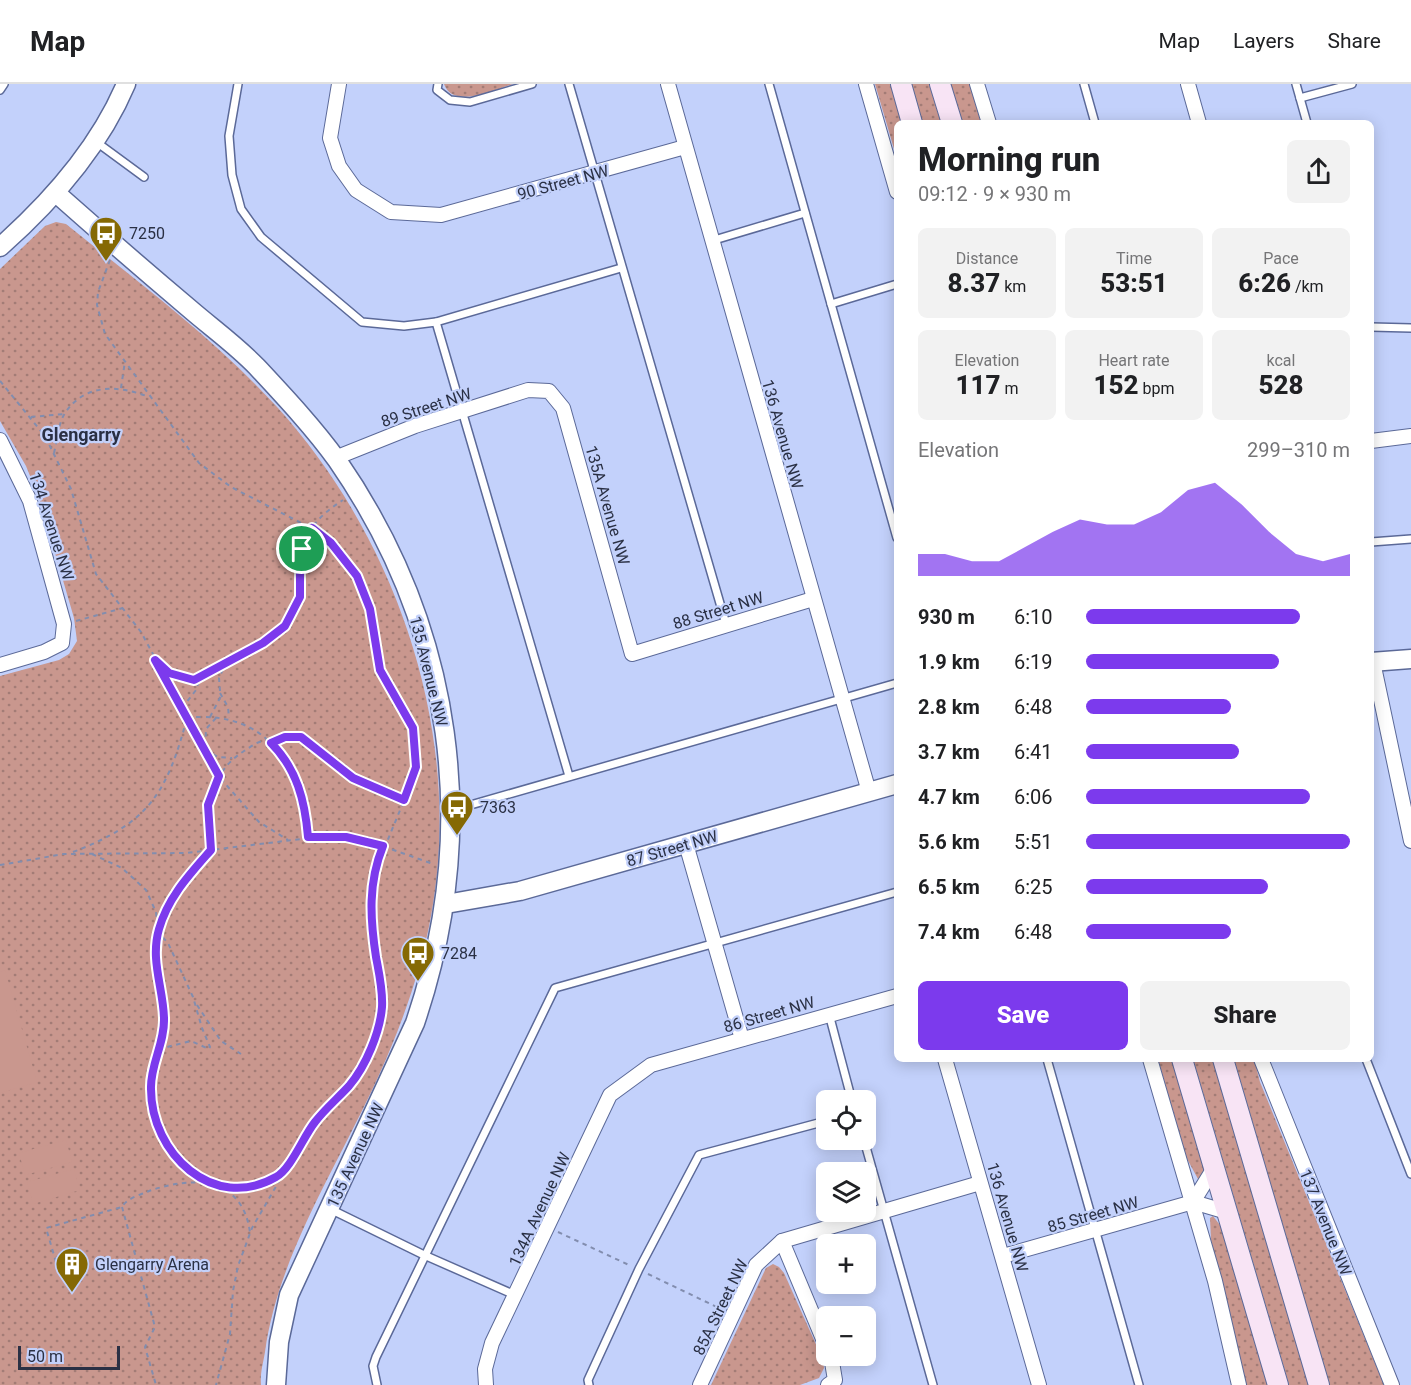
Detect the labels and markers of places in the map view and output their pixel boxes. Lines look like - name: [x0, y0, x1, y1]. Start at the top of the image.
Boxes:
- bus stop icon: 7250: [88, 215, 124, 262]
- place label: 7250: [129, 224, 165, 243]
- pin: [276, 523, 327, 574]
- bus stop icon: 7363: [439, 789, 475, 836]
- place label: 7363: [480, 798, 516, 817]
- bus stop icon: 7284: [400, 935, 436, 982]
- place label: 7284: [441, 944, 477, 963]
- building icon: Glengarry Arena: [54, 1246, 90, 1293]
- place label: Glengarry Arena: [95, 1255, 209, 1274]

